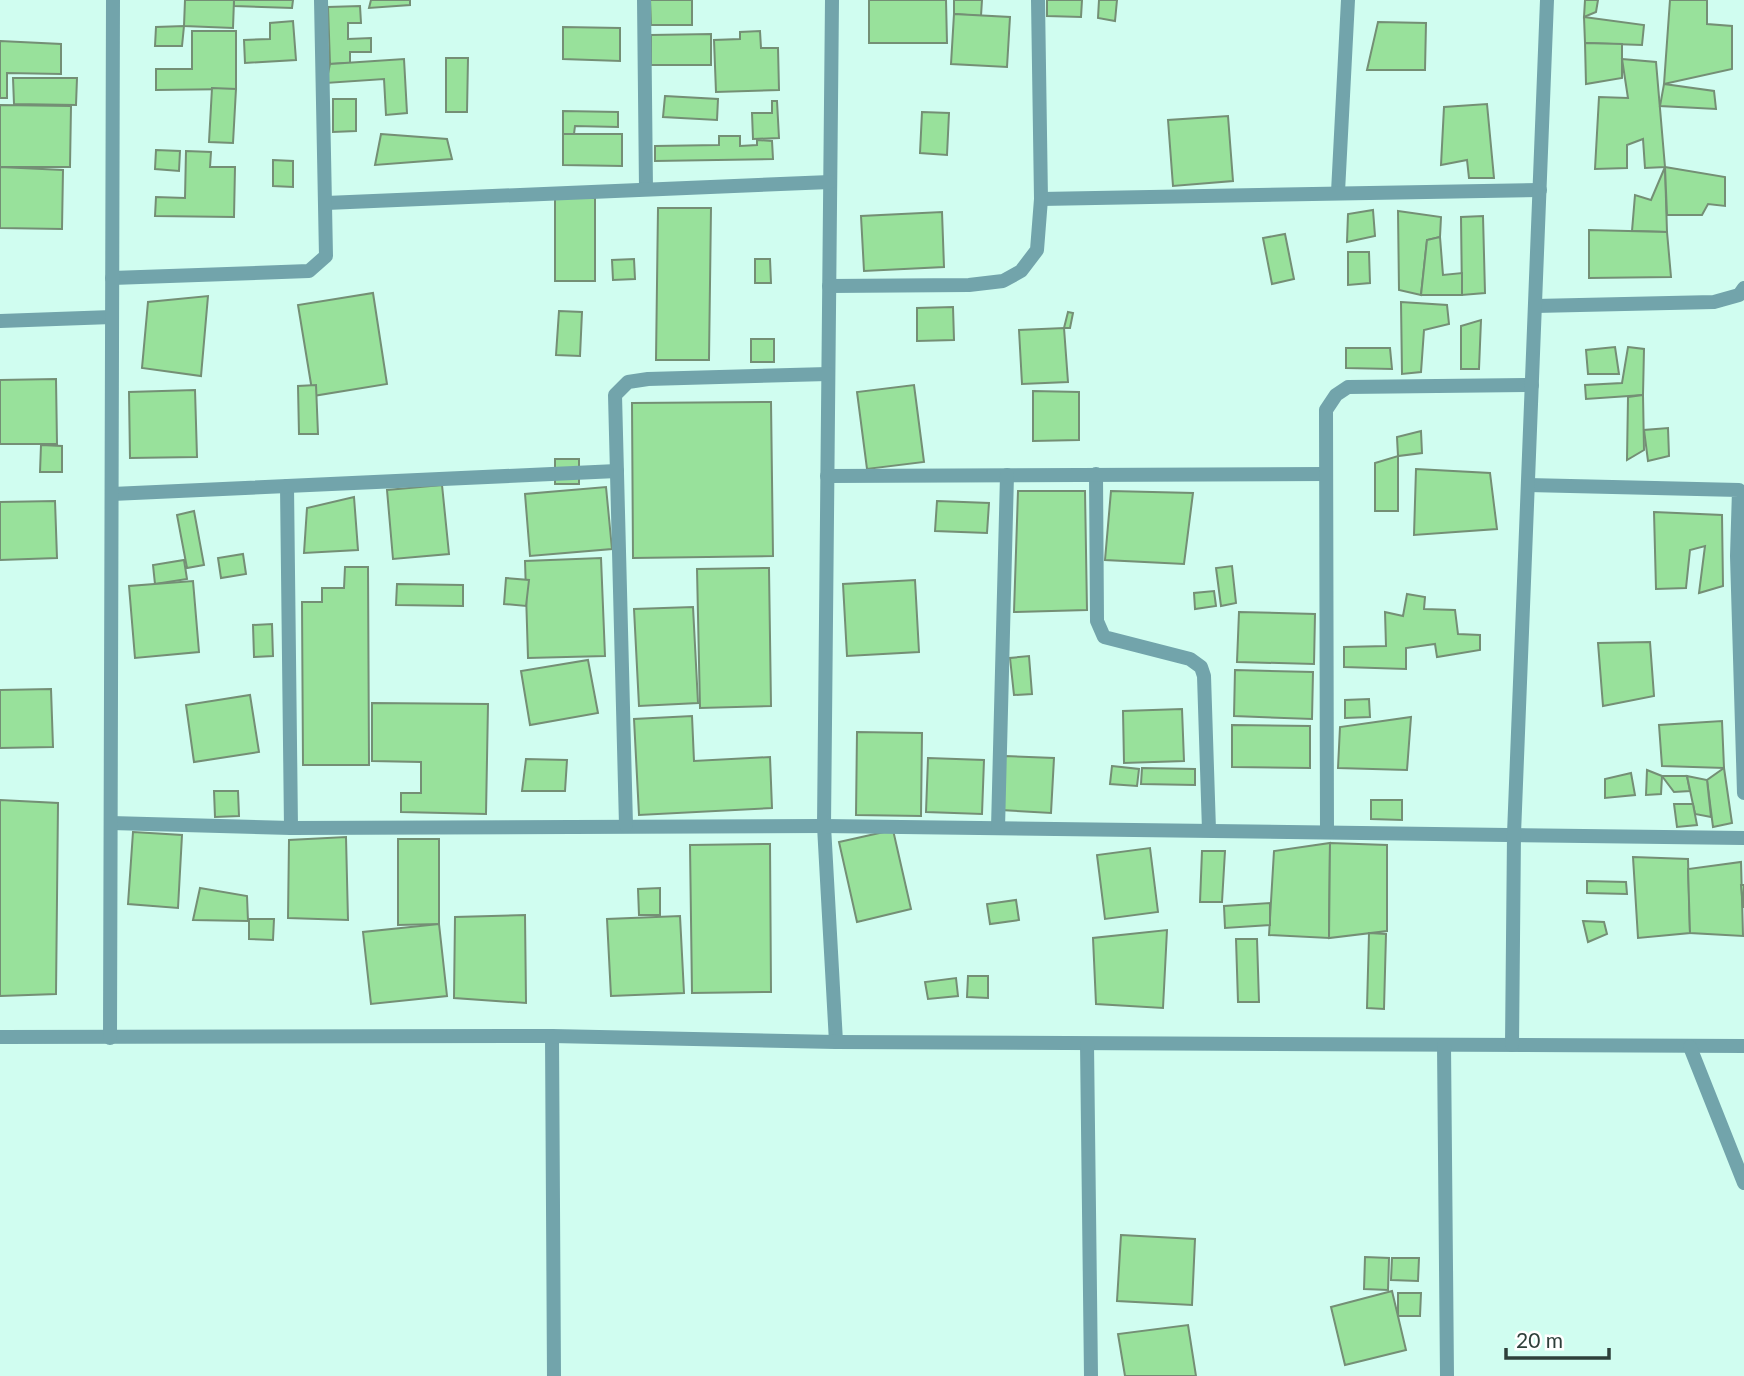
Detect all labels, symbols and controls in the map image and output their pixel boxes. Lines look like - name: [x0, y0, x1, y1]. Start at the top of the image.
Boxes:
- scale bar: [1506, 1316, 1609, 1360]
- text: 20 m: [1516, 1327, 1563, 1352]

